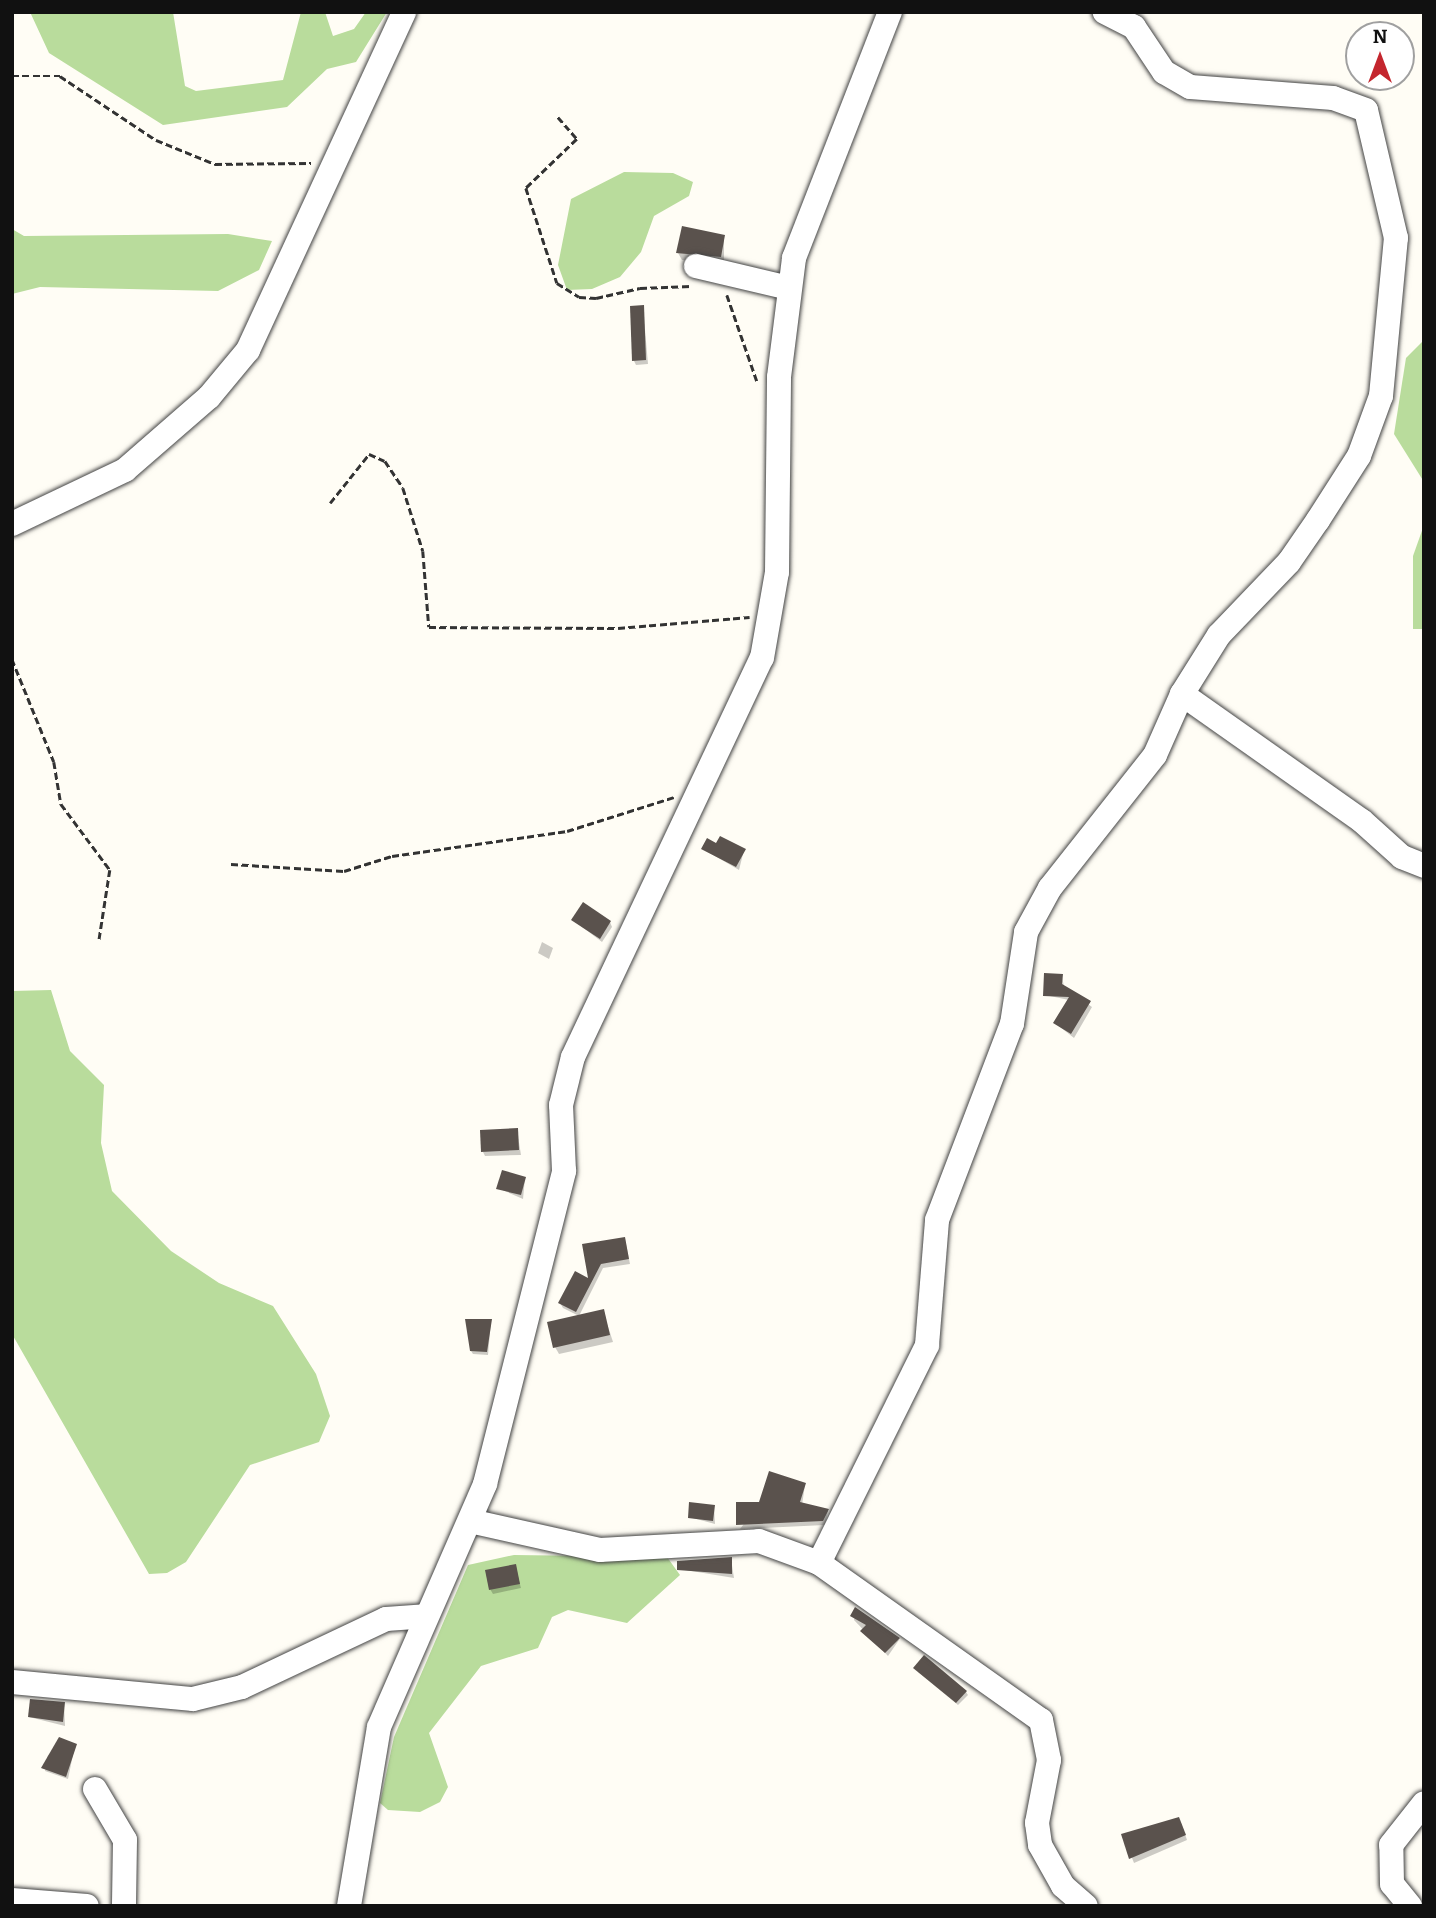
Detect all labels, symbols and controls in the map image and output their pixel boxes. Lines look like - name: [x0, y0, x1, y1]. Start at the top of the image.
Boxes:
- north arrow: [1345, 21, 1415, 91]
- text: N: [1373, 25, 1387, 48]

